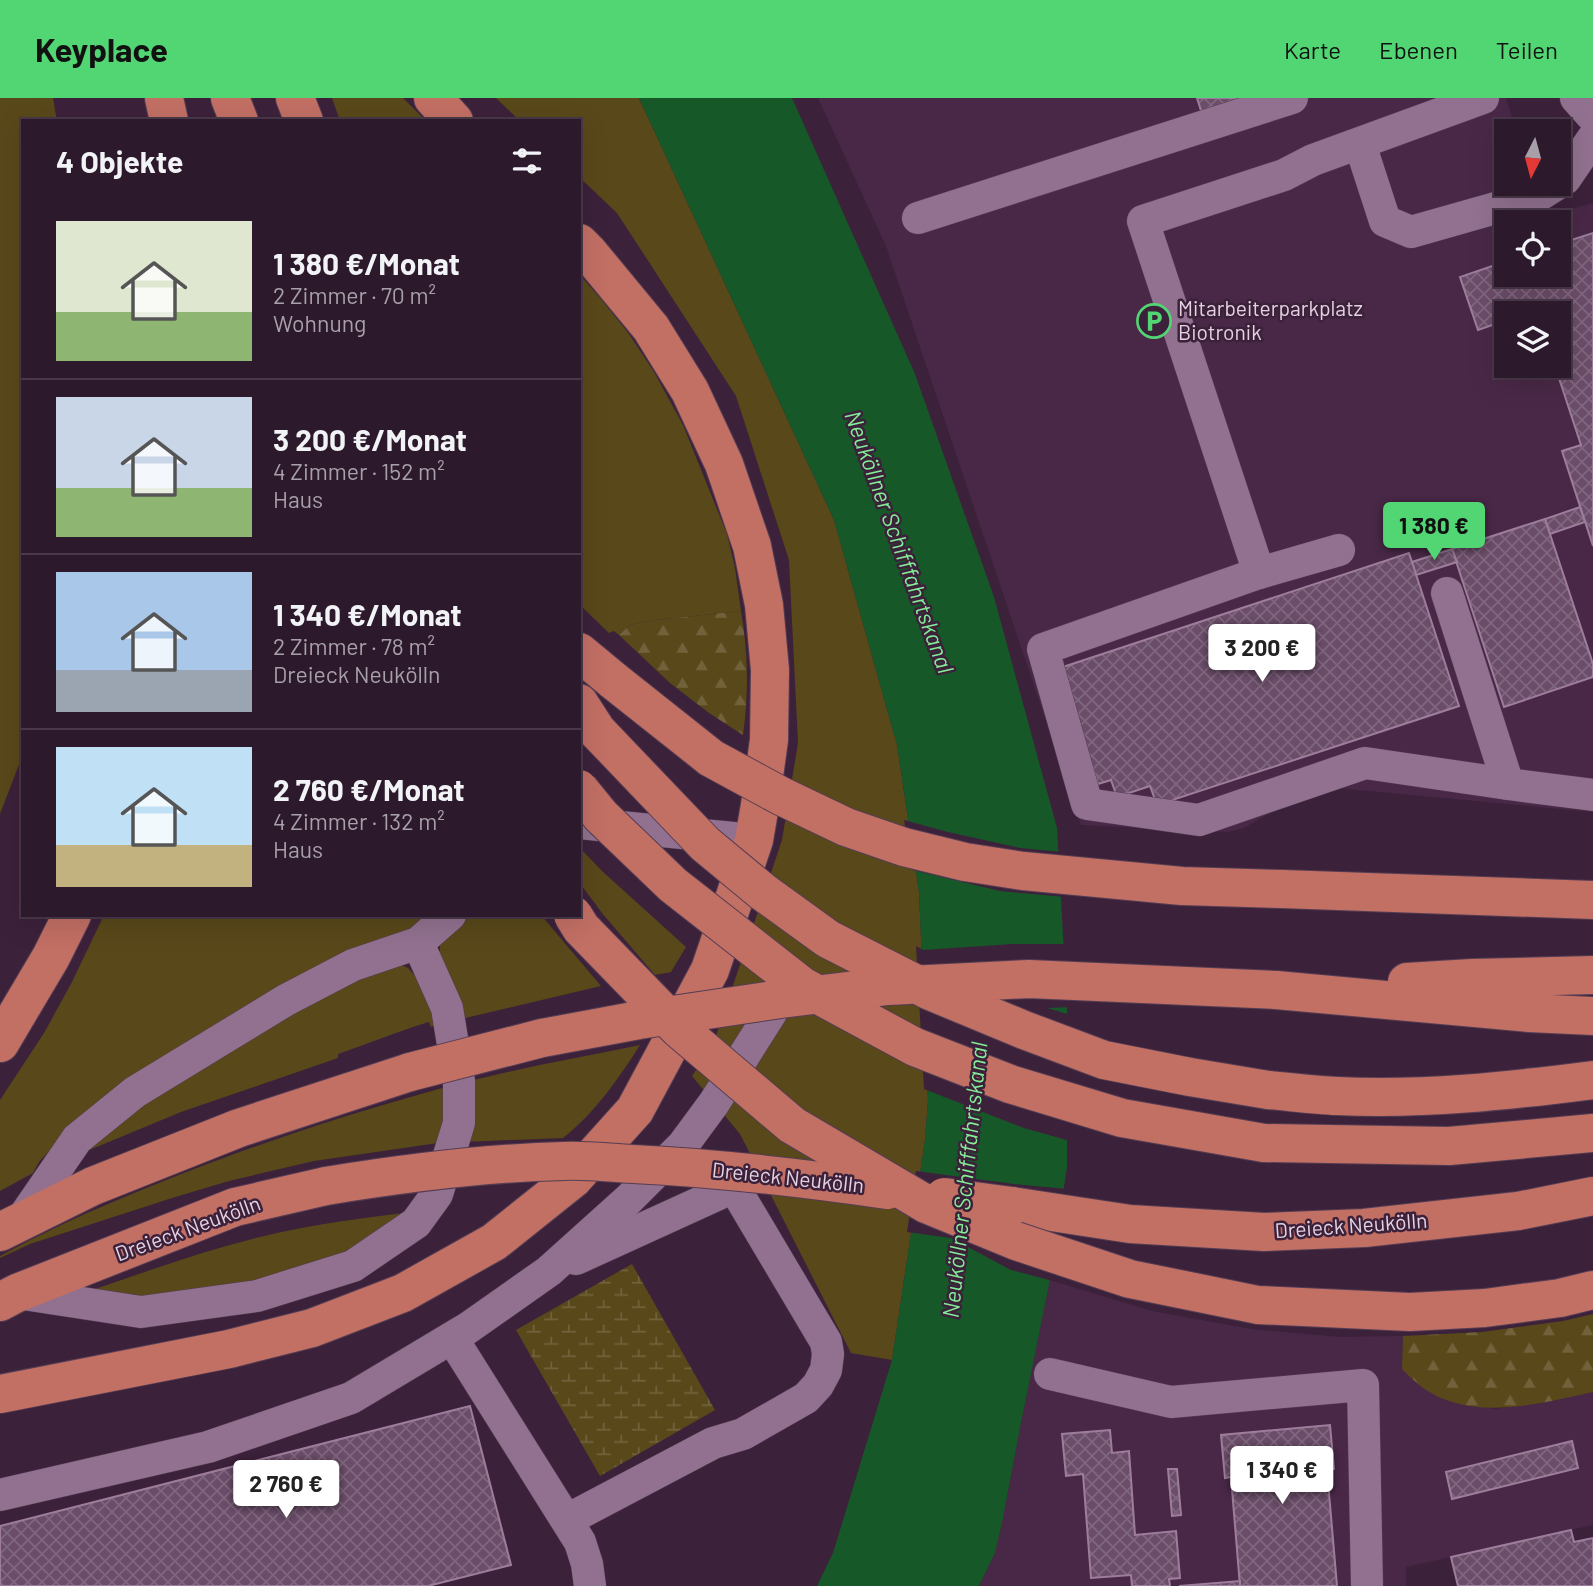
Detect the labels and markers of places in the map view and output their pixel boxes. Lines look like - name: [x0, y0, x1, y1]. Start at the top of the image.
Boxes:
- place label: Mitarbeiterparkplatz Biotronik: [1178, 295, 1363, 344]
- parking icon: Mitarbeiterparkplatz Biotronik: [1135, 302, 1173, 340]
- pin: 1 380 €: [1369, 503, 1499, 562]
- pin: 3 200 €: [1197, 624, 1327, 684]
- pin: 1 340 €: [1217, 1446, 1347, 1506]
- pin: 2 760 €: [221, 1460, 351, 1520]

